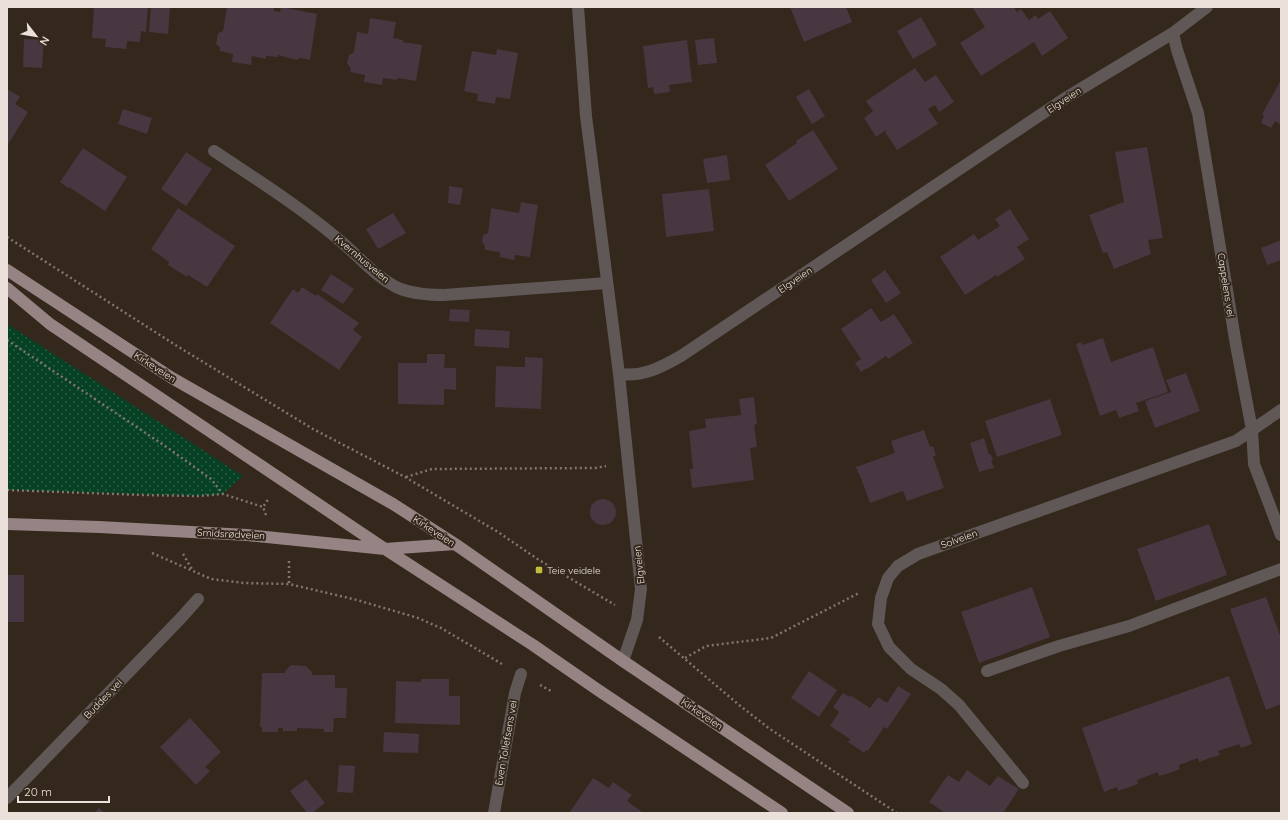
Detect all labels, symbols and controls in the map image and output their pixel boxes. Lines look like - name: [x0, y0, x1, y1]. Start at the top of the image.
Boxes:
- north arrow: [16, 16, 56, 56]
- text: N: [36, 34, 53, 48]
- street label: Elgveien: [1044, 84, 1084, 116]
- street label: Kvernhusveien: [332, 232, 392, 286]
- street label: Cappelens vei: [1215, 252, 1237, 318]
- street label: Elgveien: [775, 264, 815, 296]
- street label: Kirkeveien: [131, 348, 179, 386]
- street label: Kirkeveien: [410, 512, 458, 550]
- street label: Smidsrødveien: [197, 526, 265, 542]
- street label: Solveien: [939, 526, 979, 552]
- street label: Elgveien: [631, 545, 647, 585]
- place label: Teie veidele: [547, 564, 601, 577]
- marker: Teie veidele: [534, 565, 544, 575]
- street label: Buddes vei: [81, 676, 125, 722]
- street label: Kirkeveien: [678, 695, 726, 733]
- street label: Even Tollefsens vei: [492, 699, 520, 787]
- scale bar: [18, 778, 109, 804]
- text: 20 m: [24, 784, 52, 799]

